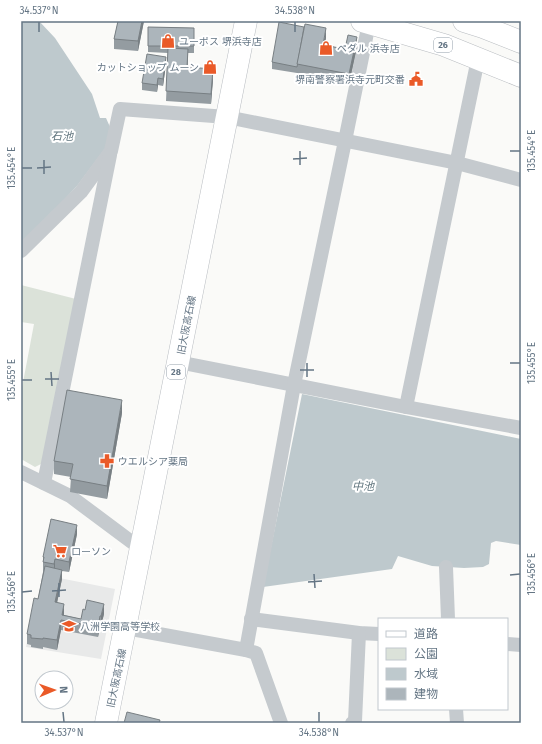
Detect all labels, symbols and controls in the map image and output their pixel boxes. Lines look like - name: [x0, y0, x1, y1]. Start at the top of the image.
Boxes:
- text: 34.537°N: [19, 5, 59, 17]
- text: 34.538°N: [275, 5, 315, 17]
- shop icon: ユーポス 堺浜寺店: [160, 33, 176, 49]
- place label: ユーポス 堺浜寺店: [179, 36, 262, 48]
- road number: 26: [434, 38, 452, 52]
- shop icon: ペダル 浜寺店: [318, 40, 334, 56]
- place label: ペダル 浜寺店: [337, 43, 400, 55]
- shop icon: カットショップ ムーン: [202, 59, 218, 75]
- place label: カットショップ ムーン: [97, 62, 199, 74]
- public building icon: 堺南警察署浜寺元町交番: [408, 71, 424, 87]
- place label: 堺南警察署浜寺元町交番: [295, 74, 405, 86]
- water label: 石池: [51, 130, 74, 143]
- text: 135.454°E: [526, 130, 538, 172]
- text: 135.454°E: [6, 147, 18, 189]
- street label: 旧大阪高石線: [175, 295, 199, 356]
- text: 135.455°E: [526, 342, 538, 384]
- text: 135.455°E: [6, 359, 18, 401]
- road number: 28: [167, 365, 185, 379]
- pharmacy icon: ウエルシア薬局: [99, 453, 115, 469]
- place label: ウエルシア薬局: [118, 456, 188, 468]
- water label: 中池: [352, 480, 375, 493]
- supermarket icon: ローソン: [52, 543, 68, 559]
- place label: ローソン: [71, 546, 111, 558]
- text: 135.456°E: [526, 553, 538, 595]
- text: 135.456°E: [6, 571, 18, 613]
- school or university icon: 八洲学園高等学校: [61, 618, 77, 634]
- legend: [378, 618, 508, 710]
- place label: 八洲学園高等学校: [80, 621, 160, 633]
- text: 道路: [414, 627, 438, 641]
- text: 公園: [414, 647, 438, 661]
- street label: 旧大阪高石線: [105, 648, 129, 709]
- text: 水域: [414, 667, 438, 681]
- north arrow: [34, 670, 74, 710]
- text: N: [57, 686, 70, 694]
- text: 建物: [414, 687, 438, 701]
- text: 34.537°N: [44, 727, 84, 739]
- text: 34.538°N: [299, 727, 339, 739]

